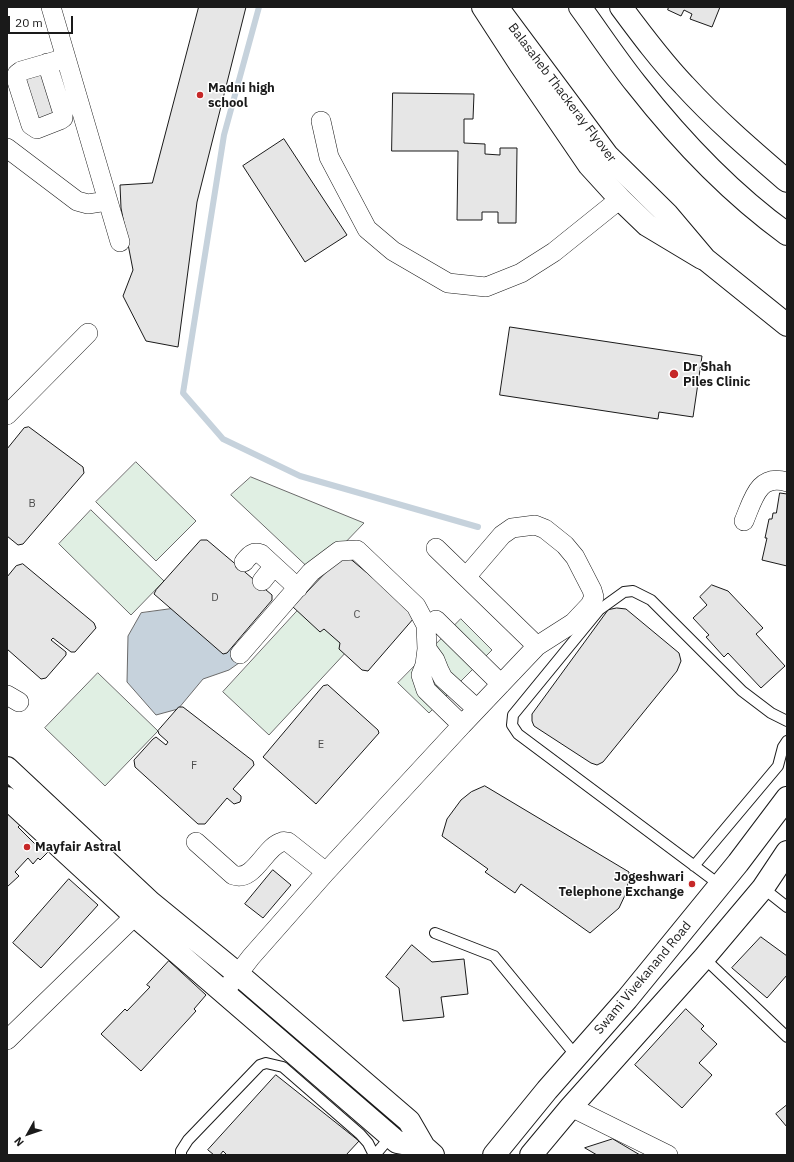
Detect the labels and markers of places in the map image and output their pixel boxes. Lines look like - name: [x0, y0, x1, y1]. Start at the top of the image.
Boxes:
- place label: Madni high school: [208, 80, 275, 111]
- marker: Madni high school: [195, 90, 205, 100]
- place label: Dr Shah Piles Clinic: [683, 359, 750, 390]
- marker: Dr Shah Piles Clinic: [668, 368, 680, 380]
- place label: Mayfair Astral: [35, 839, 121, 855]
- marker: Mayfair Astral: [22, 842, 32, 852]
- place label: Jogeshwari Telephone Exchange: [559, 869, 684, 900]
- marker: Jogeshwari Telephone Exchange: [687, 879, 697, 889]

